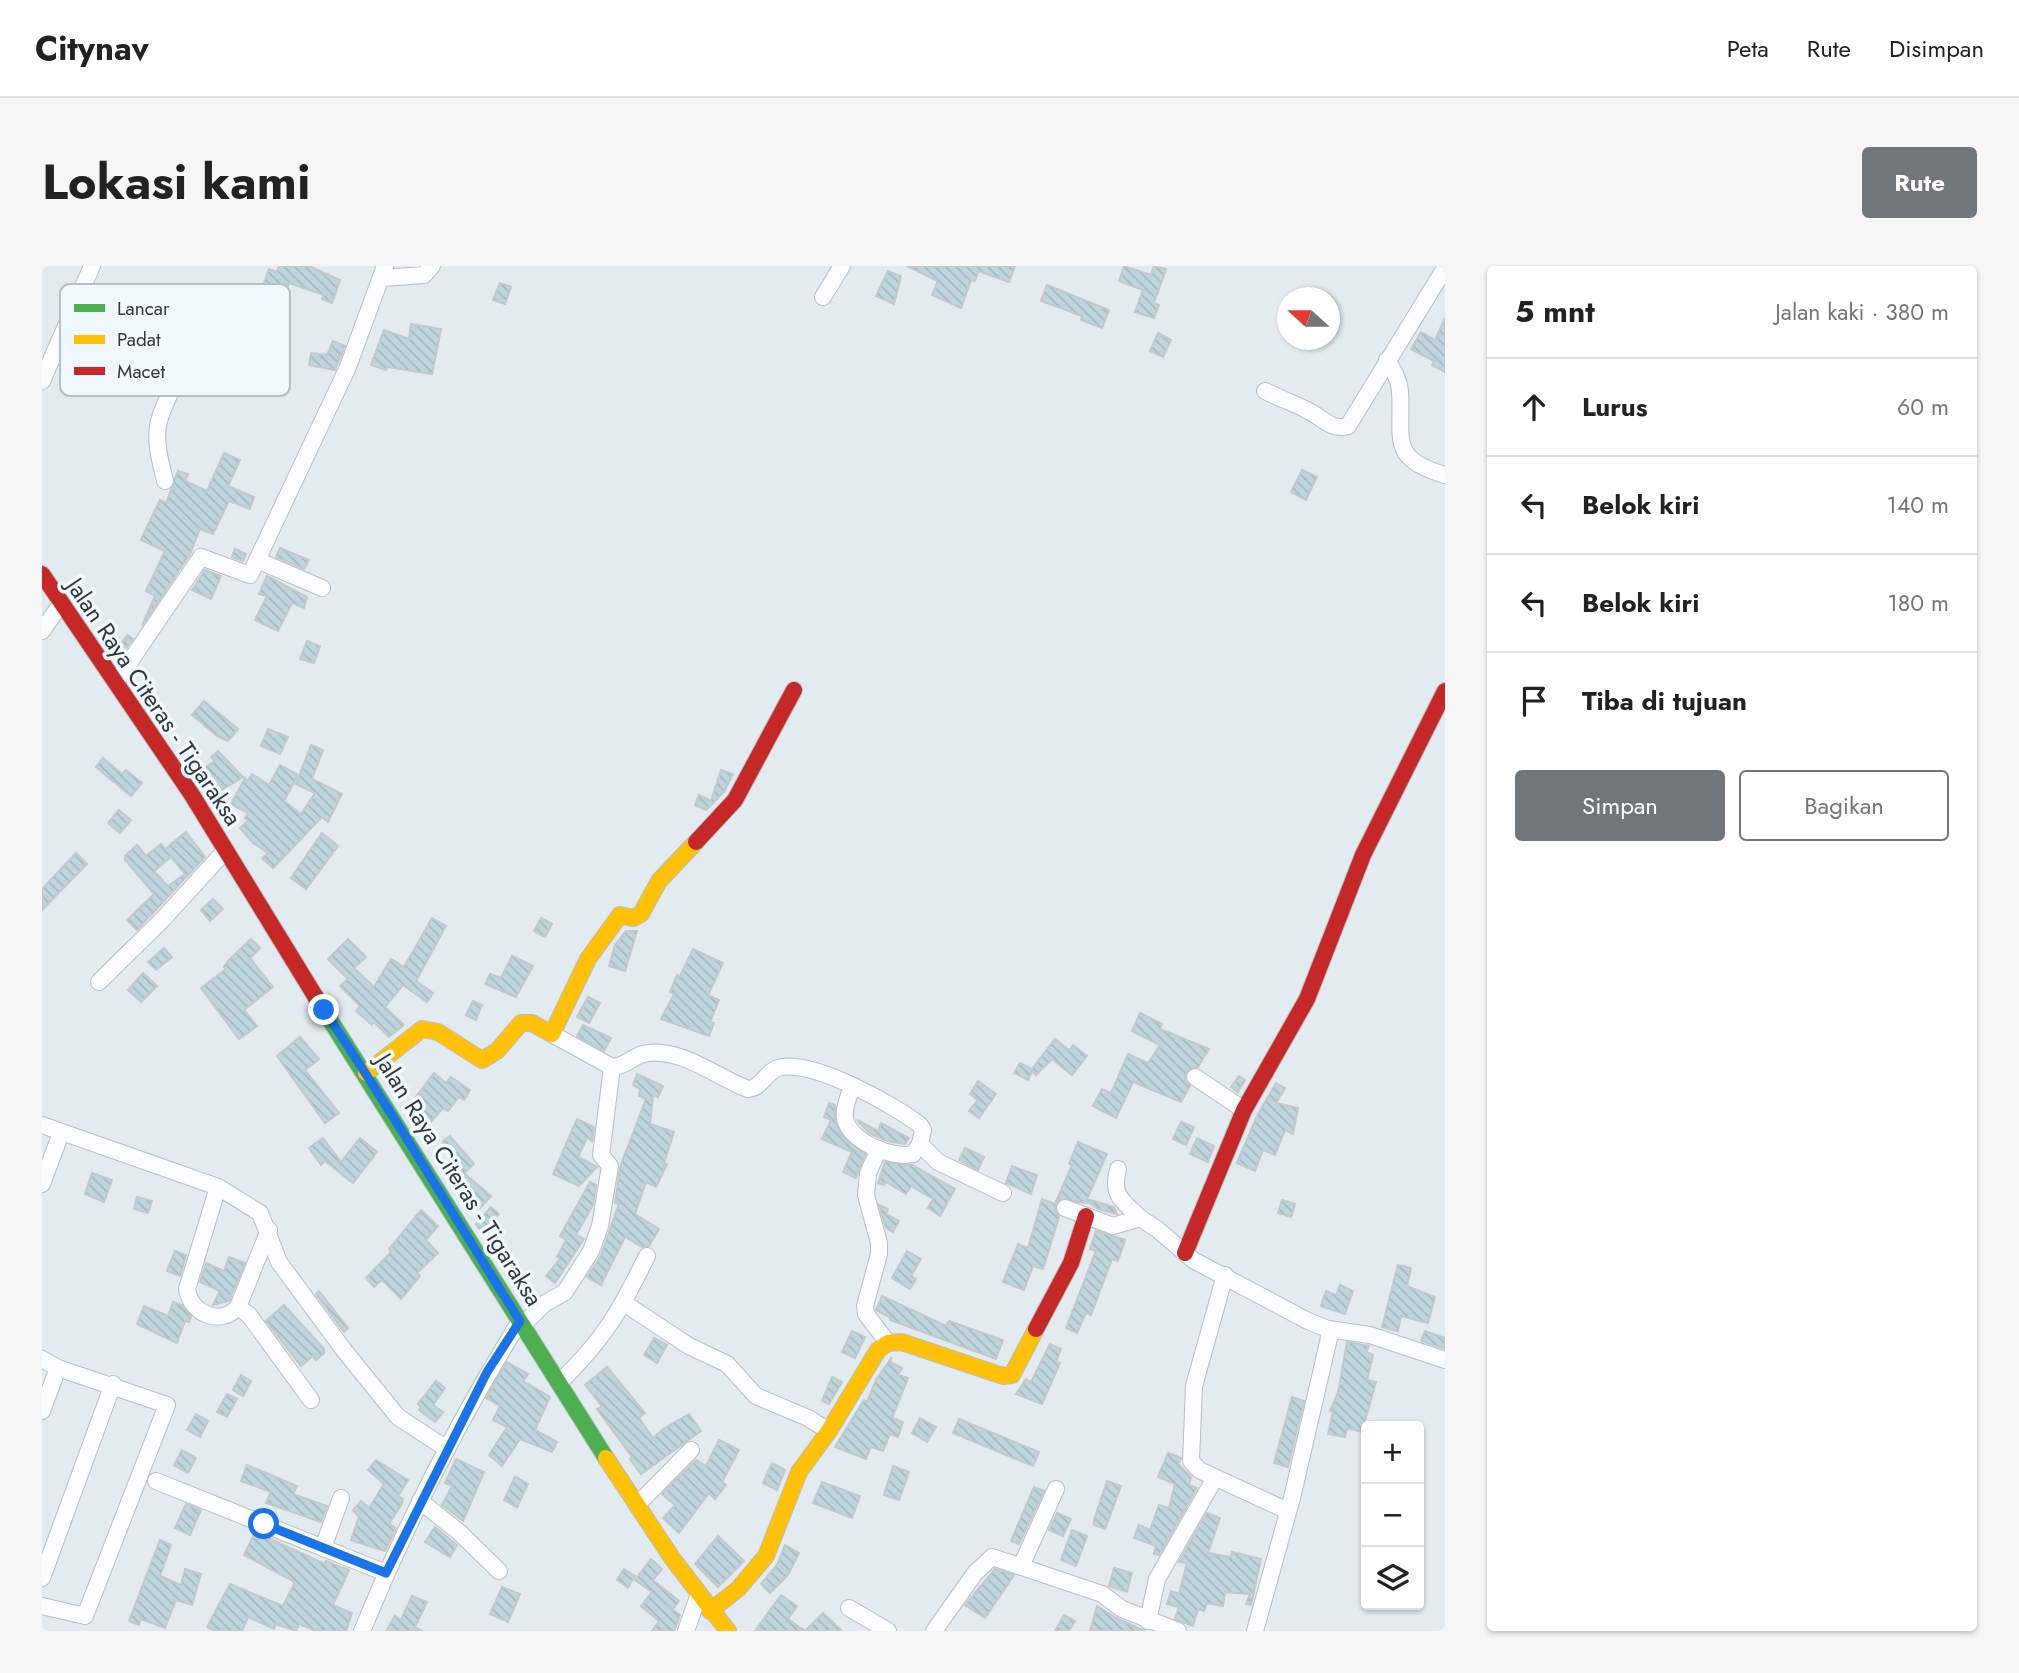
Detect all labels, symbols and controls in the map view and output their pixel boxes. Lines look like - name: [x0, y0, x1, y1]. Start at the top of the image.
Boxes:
- text: Citynav: [35, 25, 149, 72]
- text: Peta: [1727, 31, 1769, 66]
- text: Rute: [1807, 31, 1851, 66]
- text: Disimpan: [1889, 31, 1984, 66]
- text: Lokasi kami: [42, 147, 310, 217]
- button: Rute: [1862, 147, 1977, 218]
- legend: [60, 284, 290, 396]
- north arrow: [1277, 287, 1340, 350]
- text: 5 mnt: [1515, 290, 1595, 333]
- text: Lancar: [117, 295, 170, 322]
- text: Jalan kaki · 380 m: [1775, 295, 1949, 329]
- text: Padat: [117, 326, 161, 353]
- text: Macet: [117, 358, 165, 385]
- icon: ahead: [1515, 388, 1553, 426]
- text: Lurus: [1582, 388, 1648, 426]
- text: 60 m: [1897, 390, 1949, 424]
- icon: left: [1515, 486, 1553, 524]
- text: Belok kiri: [1582, 486, 1699, 524]
- text: 140 m: [1887, 488, 1949, 522]
- street label: Jalan Raya Citeras - Tigaraksa: [57, 568, 251, 833]
- icon: left: [1515, 584, 1553, 622]
- text: Belok kiri: [1582, 584, 1699, 622]
- text: 180 m: [1887, 586, 1949, 620]
- icon: arrive: [1515, 682, 1553, 720]
- text: Tiba di tujuan: [1582, 682, 1747, 720]
- button: Simpan: [1515, 770, 1725, 841]
- button: Bagikan: [1739, 770, 1949, 841]
- route end: [308, 994, 339, 1025]
- street label: Jalan Raya Citeras - Tigaraksa: [366, 1044, 552, 1313]
- map controls: [1361, 1421, 1424, 1610]
- button: +: [1361, 1421, 1424, 1484]
- button: −: [1361, 1484, 1424, 1547]
- route start: [248, 1508, 279, 1539]
- button: layers: [1361, 1547, 1424, 1610]

